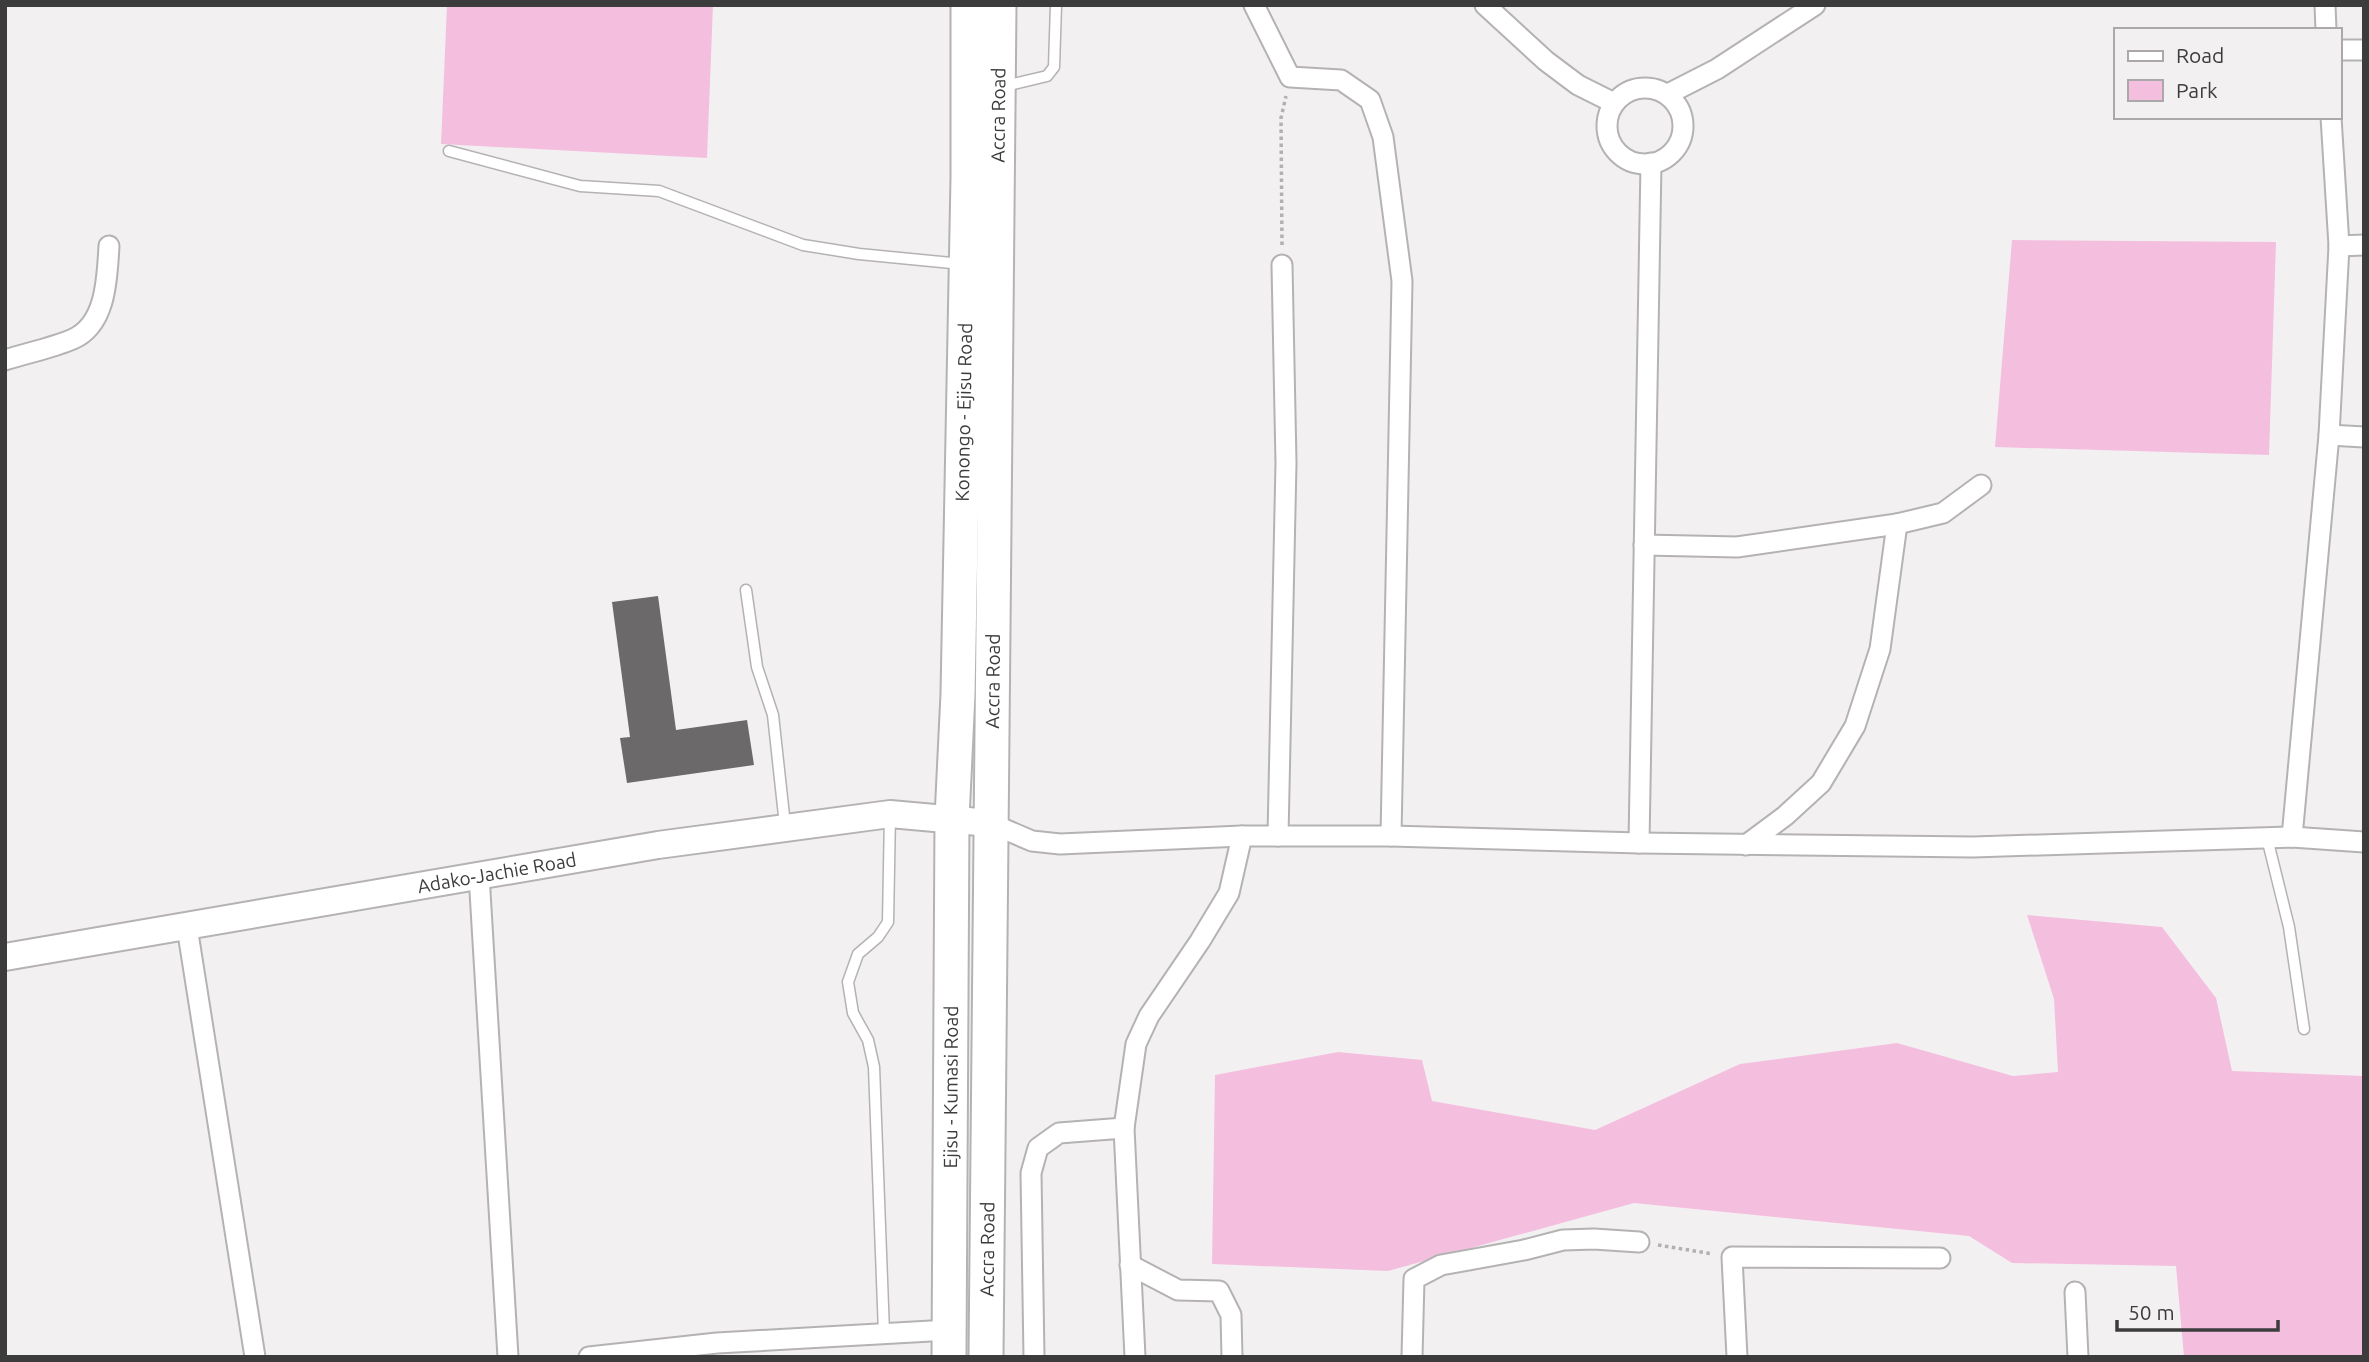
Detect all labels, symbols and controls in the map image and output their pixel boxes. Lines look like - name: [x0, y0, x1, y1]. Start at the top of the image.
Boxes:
- legend: [2114, 28, 2341, 119]
- text: Road: [2176, 43, 2224, 67]
- street label: Accra Road: [986, 67, 1009, 163]
- text: Park: [2176, 78, 2218, 102]
- street label: Konongo - Ejisu Road: [951, 323, 976, 502]
- street label: Accra Road: [981, 633, 1004, 729]
- street label: Adako-Jachie Road: [416, 848, 578, 897]
- street label: Ejisu - Kumasi Road: [939, 1006, 962, 1169]
- street label: Accra Road: [976, 1201, 998, 1297]
- scale bar: [2117, 1288, 2278, 1332]
- text: 50 m: [2128, 1300, 2175, 1324]

